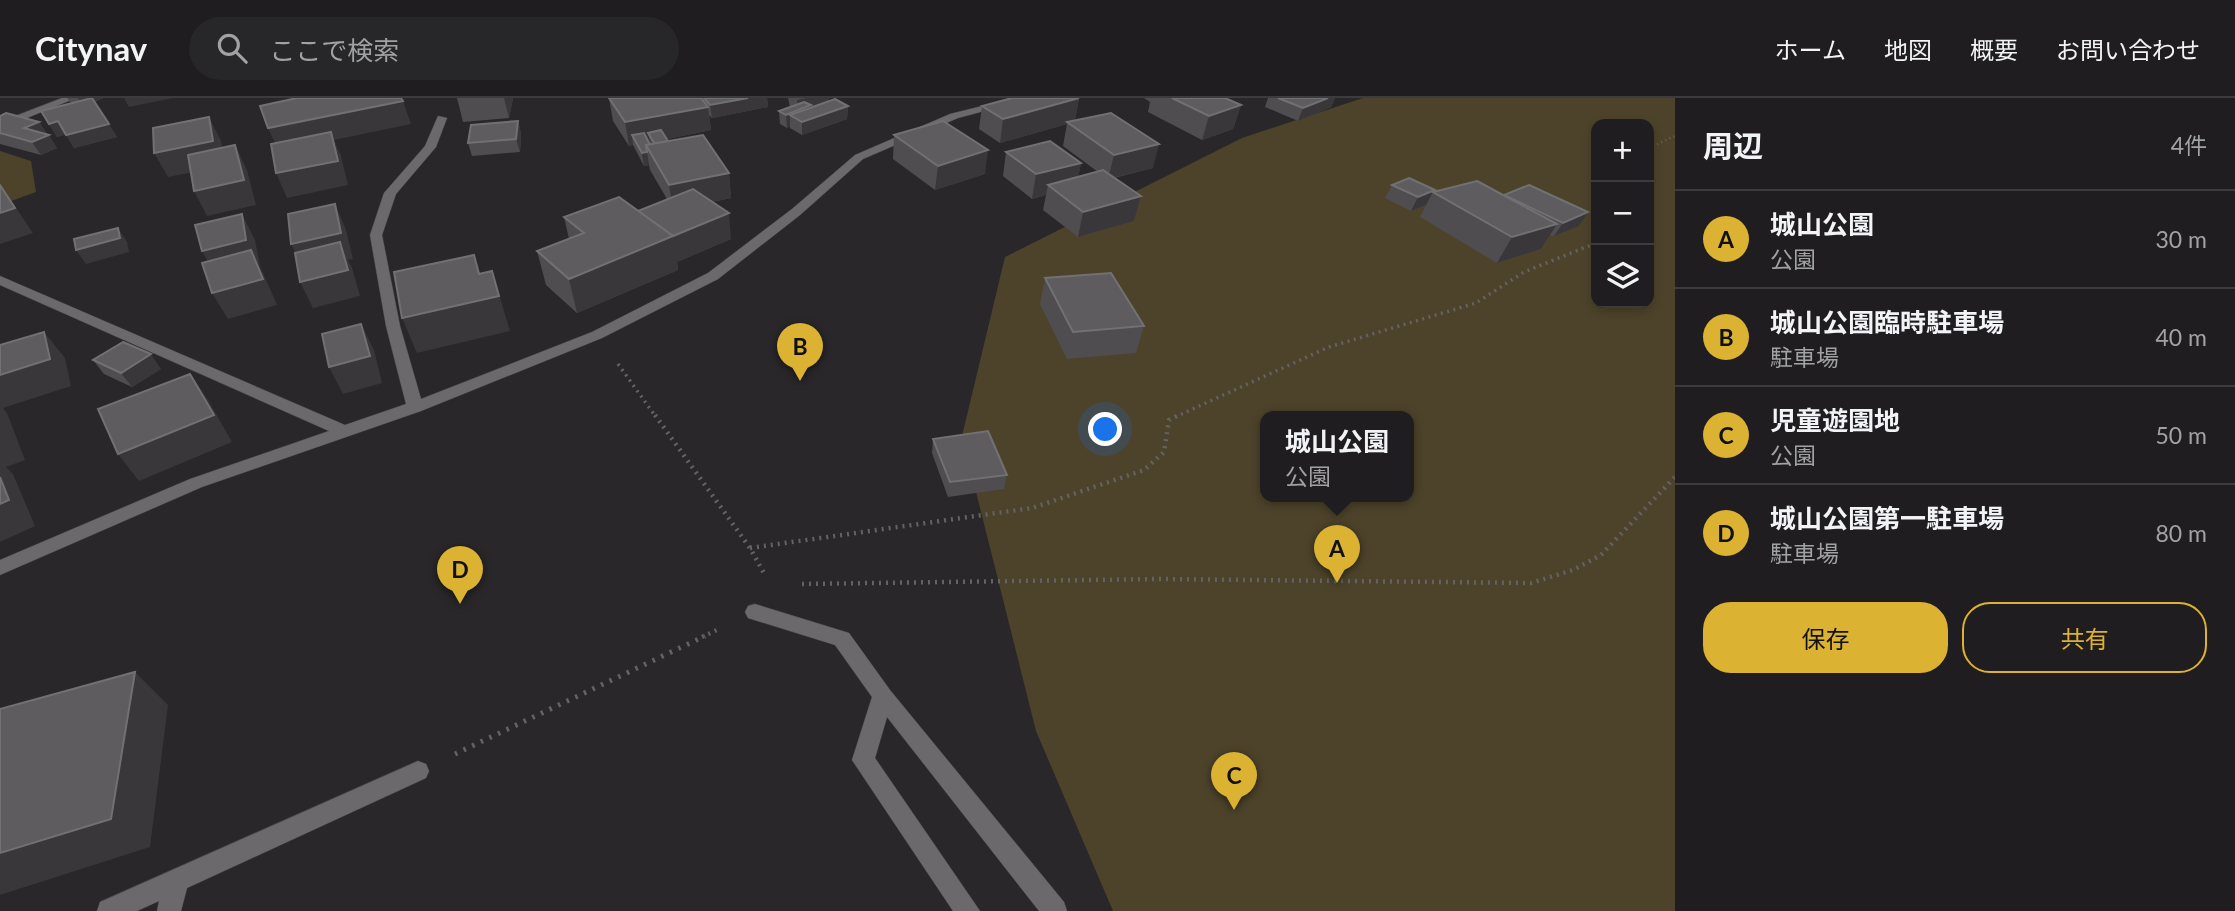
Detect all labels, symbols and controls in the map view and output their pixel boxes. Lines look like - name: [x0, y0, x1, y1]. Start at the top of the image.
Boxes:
- search box: [189, 17, 679, 80]
- text: Citynav: [35, 28, 147, 68]
- icon: search: [213, 29, 251, 67]
- text: ここで検索: [269, 34, 399, 66]
- text: ホーム: [1775, 35, 1846, 64]
- text: 地図: [1884, 35, 1932, 64]
- text: 概要: [1970, 35, 2018, 64]
- text: お問い合わせ: [2056, 35, 2200, 64]
- map controls: [1591, 119, 1654, 308]
- button: +: [1591, 119, 1654, 182]
- text: 周辺: [1703, 127, 1763, 163]
- text: 4件: [2171, 131, 2207, 159]
- button: −: [1591, 182, 1654, 245]
- text: 城山公園: [1770, 208, 1874, 240]
- text: A: [1718, 225, 1734, 253]
- text: 30 m: [2156, 225, 2207, 253]
- button: layers: [1591, 245, 1654, 308]
- text: 公園: [1770, 245, 1816, 273]
- text: 城山公園臨時駐車場: [1770, 306, 2004, 338]
- pin: B: [777, 323, 823, 381]
- text: B: [1718, 323, 1734, 351]
- text: 40 m: [2156, 323, 2207, 351]
- text: 駐車場: [1770, 343, 1839, 371]
- text: 児童遊園地: [1770, 404, 1900, 436]
- popup: [1260, 411, 1414, 502]
- your location: [1088, 412, 1122, 446]
- text: C: [1718, 421, 1734, 449]
- text: 50 m: [2156, 421, 2207, 449]
- text: 城山公園: [1285, 425, 1389, 457]
- text: 公園: [1770, 441, 1816, 469]
- text: 公園: [1285, 462, 1331, 490]
- text: 城山公園第一駐車場: [1770, 502, 2004, 534]
- text: D: [1717, 519, 1735, 547]
- text: 80 m: [2156, 519, 2207, 547]
- pin: A: [1314, 525, 1360, 583]
- text: 駐車場: [1770, 539, 1839, 567]
- pin: D: [437, 546, 483, 604]
- button: 保存: [1703, 602, 1948, 673]
- button: 共有: [1962, 602, 2207, 673]
- pin: C: [1211, 752, 1257, 810]

